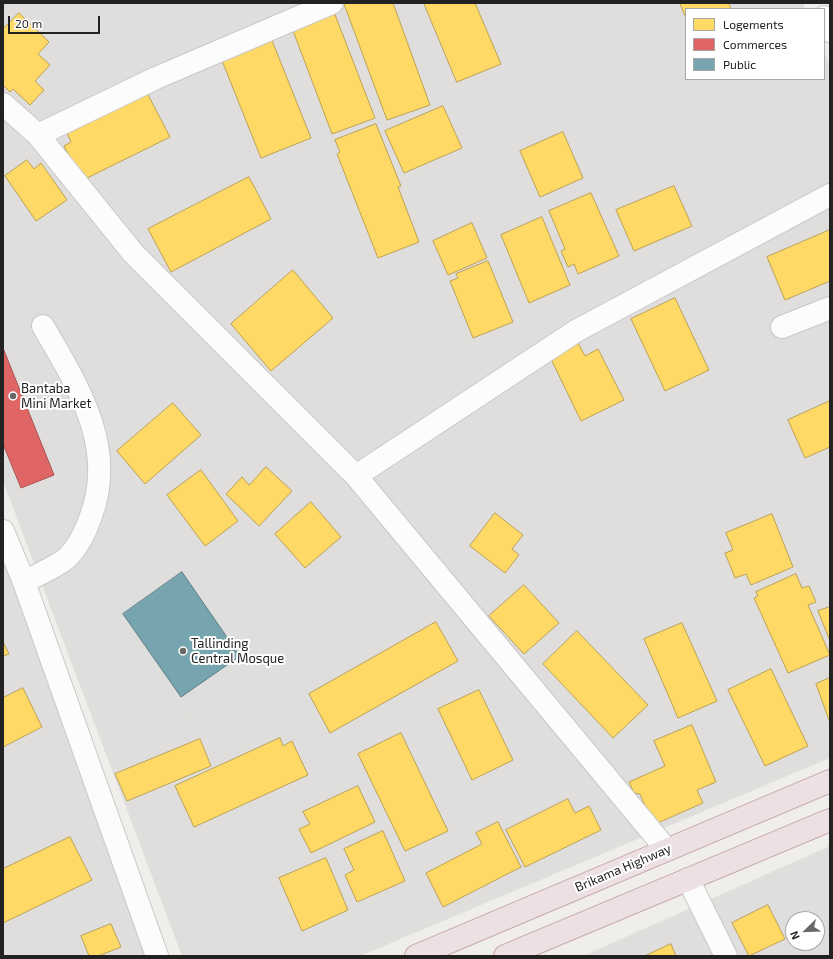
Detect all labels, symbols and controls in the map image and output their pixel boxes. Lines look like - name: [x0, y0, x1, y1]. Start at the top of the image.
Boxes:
- scale bar: [10, 8, 102, 34]
- legend: [685, 8, 825, 80]
- text: 20 m: [15, 16, 42, 30]
- text: Logements: [723, 17, 784, 31]
- text: Commerces: [723, 37, 787, 51]
- text: Public: [723, 57, 756, 71]
- place label: Bantaba Mini Market: [21, 381, 91, 412]
- marker: Bantaba Mini Market: [8, 391, 18, 401]
- place label: Tallinding Central Mosque: [191, 636, 284, 667]
- marker: Tallinding Central Mosque: [178, 646, 188, 656]
- street label: Brikama Highway: [573, 841, 673, 895]
- north arrow: [785, 911, 825, 951]
- text: N: [787, 929, 802, 942]

